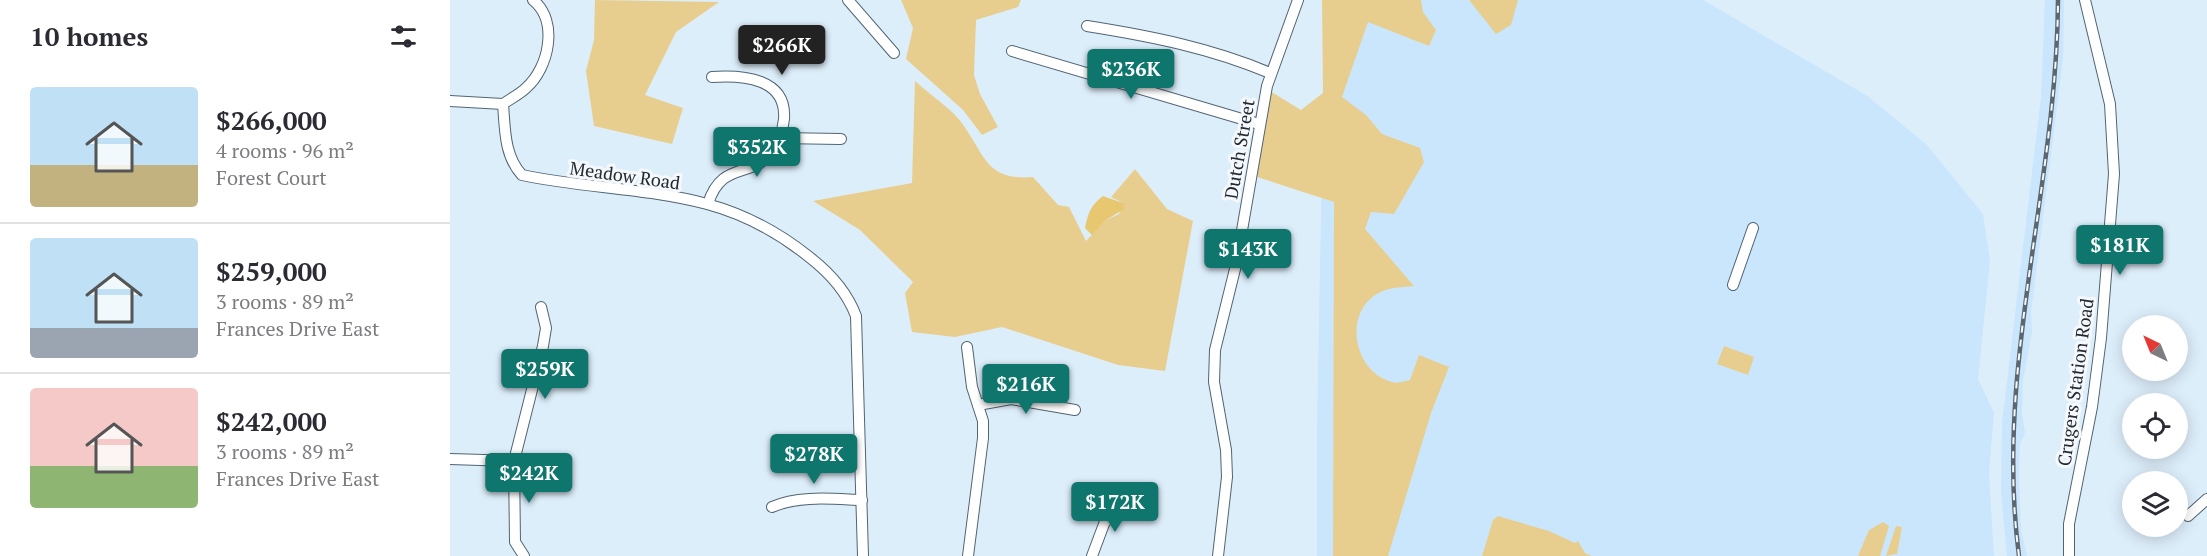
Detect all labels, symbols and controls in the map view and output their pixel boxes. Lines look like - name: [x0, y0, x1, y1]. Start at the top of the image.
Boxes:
- text: 10 homes: [30, 19, 148, 53]
- icon: filters: [387, 20, 420, 53]
- pin: $266K: [740, 25, 824, 76]
- text: $266K: [752, 31, 812, 58]
- pin: $236K: [1089, 49, 1173, 100]
- text: $236K: [1101, 55, 1161, 82]
- street label: Dutch Street: [1218, 97, 1260, 201]
- text: $266,000: [216, 103, 327, 137]
- icon: home: [78, 111, 150, 183]
- pin: $352K: [715, 127, 799, 178]
- text: $352K: [727, 133, 787, 160]
- text: 4 rooms · 96 m²: [216, 137, 354, 164]
- street label: Meadow Road: [568, 155, 682, 195]
- text: Forest Court: [216, 164, 327, 191]
- pin: $181K: [2078, 225, 2162, 276]
- pin: $143K: [1206, 229, 1290, 280]
- text: $181K: [2090, 231, 2150, 258]
- text: $143K: [1218, 235, 1278, 262]
- text: $259,000: [216, 254, 327, 288]
- icon: home: [78, 262, 150, 334]
- text: 3 rooms · 89 m²: [216, 288, 354, 315]
- street label: Crugers Station Road: [2051, 297, 2099, 467]
- text: Frances Drive East: [216, 315, 379, 342]
- north arrow: [2122, 315, 2188, 381]
- map controls: [2122, 315, 2188, 537]
- pin: $259K: [503, 349, 587, 400]
- text: $259K: [515, 355, 575, 382]
- pin: $216K: [984, 364, 1068, 415]
- text: $216K: [996, 370, 1056, 397]
- button: locate: [2122, 393, 2188, 459]
- text: $242,000: [216, 404, 327, 438]
- icon: home: [78, 412, 150, 484]
- pin: $278K: [772, 434, 856, 485]
- text: 3 rooms · 89 m²: [216, 438, 354, 465]
- text: $278K: [784, 440, 844, 467]
- pin: $242K: [487, 453, 571, 504]
- text: $242K: [499, 459, 559, 486]
- text: Frances Drive East: [216, 465, 379, 492]
- button: layers: [2122, 471, 2188, 537]
- pin: $172K: [1073, 482, 1157, 533]
- text: $172K: [1085, 488, 1145, 515]

